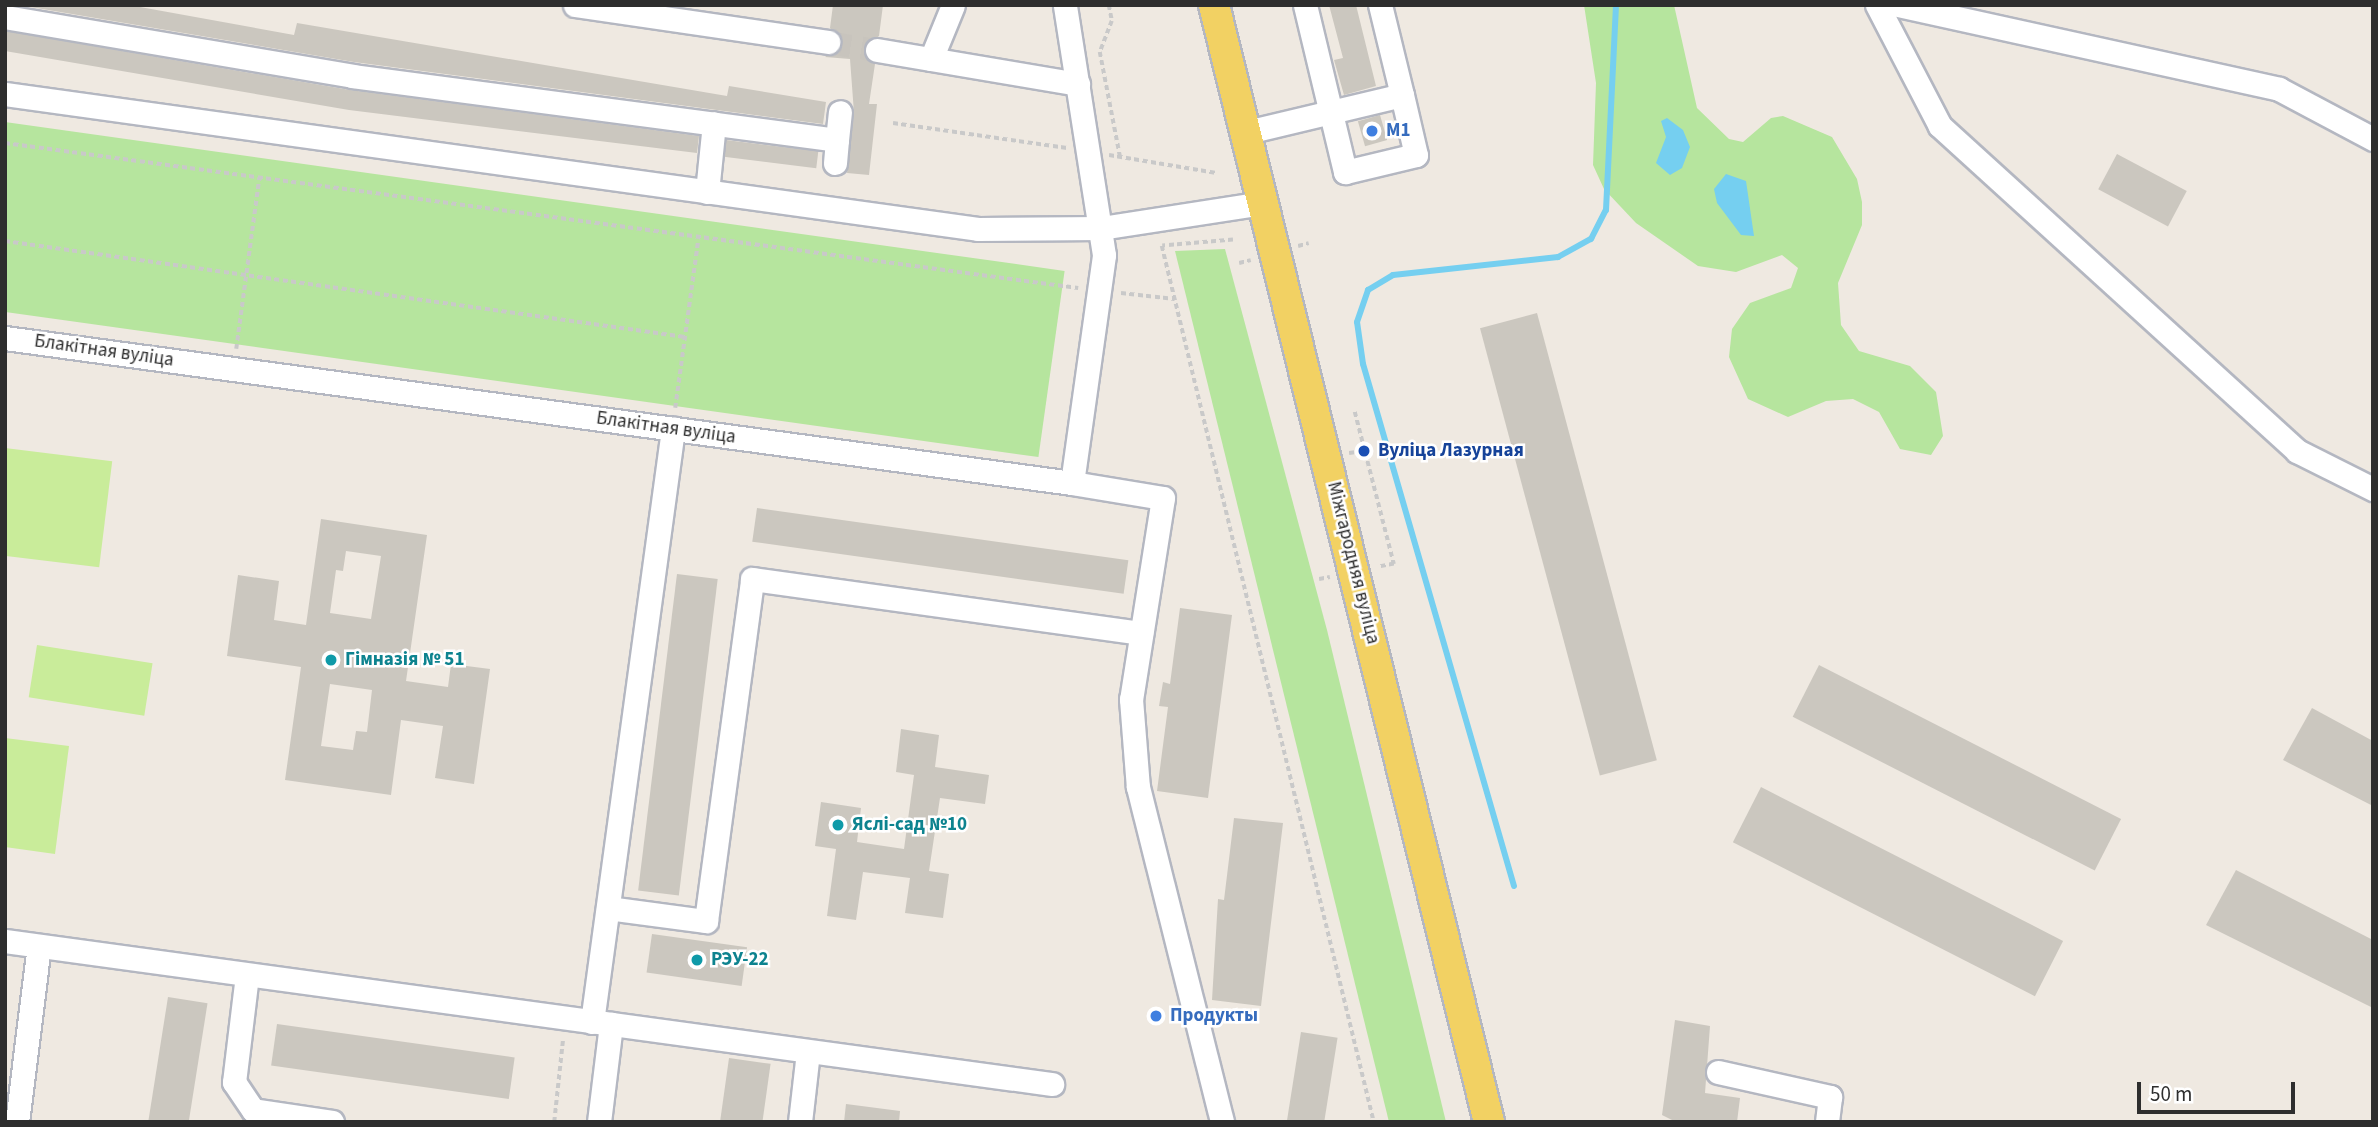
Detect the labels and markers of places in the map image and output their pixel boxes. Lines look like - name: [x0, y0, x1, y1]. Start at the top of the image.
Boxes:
- place label: М1: [1386, 120, 1411, 142]
- marker: М1: [1364, 123, 1380, 139]
- place label: Вуліца Лазурная: [1378, 440, 1524, 462]
- marker: Вуліца Лазурная: [1356, 443, 1372, 459]
- place label: Гімназія № 51: [345, 649, 464, 671]
- marker: Гімназія № 51: [323, 652, 339, 668]
- place label: Яслі-сад №10: [852, 814, 967, 836]
- marker: Яслі-сад №10: [830, 817, 846, 833]
- place label: РЭУ-22: [711, 949, 769, 971]
- marker: РЭУ-22: [689, 952, 705, 968]
- place label: Продукты: [1170, 1005, 1258, 1027]
- marker: Продукты: [1148, 1008, 1164, 1024]

